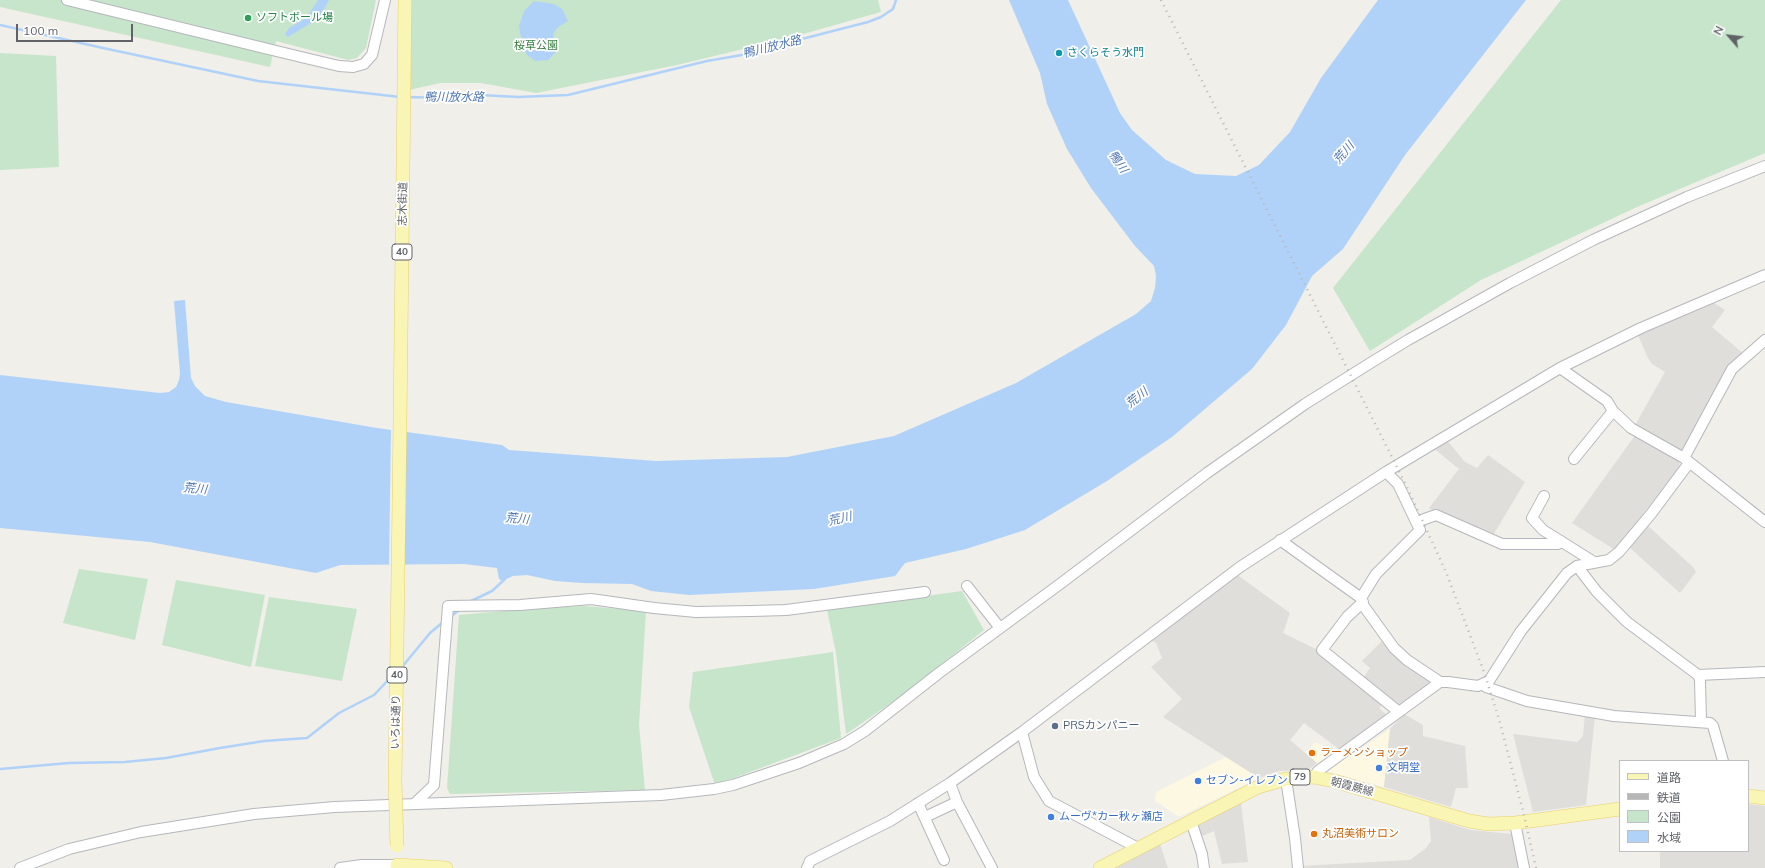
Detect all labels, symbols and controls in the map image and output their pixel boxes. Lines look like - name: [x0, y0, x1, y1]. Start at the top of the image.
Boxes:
- place label: ソフトボール場: [256, 11, 333, 25]
- marker: ソフトボール場: [243, 13, 253, 23]
- scale bar: [18, 16, 135, 42]
- north arrow: [1709, 16, 1749, 56]
- text: 100 m: [23, 23, 58, 38]
- text: N: [1710, 23, 1727, 37]
- water label: 鴨川放水路: [741, 33, 803, 61]
- park label: 桜草公園: [514, 39, 558, 53]
- place label: さくらそう水門: [1067, 46, 1144, 60]
- marker: さくらそう水門: [1054, 48, 1064, 58]
- water label: 鴨川放水路: [424, 90, 484, 104]
- water label: 荒川: [1331, 139, 1357, 167]
- water label: 鴨川: [1105, 148, 1131, 176]
- street label: 志木街道: [396, 182, 410, 226]
- road number: 40: [392, 244, 412, 260]
- water label: 荒川: [1123, 385, 1151, 411]
- water label: 荒川: [182, 481, 208, 497]
- water label: 荒川: [827, 509, 853, 529]
- water label: 荒川: [504, 511, 530, 527]
- road number: 40: [387, 667, 407, 683]
- street label: いろは通り: [389, 694, 403, 750]
- place label: PRSカンパニー: [1063, 719, 1140, 733]
- marker: PRSカンパニー: [1050, 721, 1060, 731]
- place label: ラーメンショップ: [1320, 746, 1408, 760]
- marker: ラーメンショップ: [1307, 748, 1317, 758]
- legend: [1619, 760, 1749, 852]
- place label: 文明堂: [1387, 761, 1420, 775]
- marker: 文明堂: [1374, 763, 1384, 773]
- road number: 79: [1290, 769, 1310, 785]
- text: 道路: [1657, 770, 1681, 785]
- place label: セブン-イレブン: [1206, 774, 1288, 788]
- street label: 朝霞蕨線: [1329, 775, 1375, 799]
- marker: セブン-イレブン: [1193, 776, 1203, 786]
- text: 鉄道: [1657, 790, 1681, 805]
- place label: ムーヴ*カー秋ヶ瀬店: [1059, 810, 1163, 824]
- text: 公園: [1657, 810, 1681, 825]
- marker: ムーヴ*カー秋ヶ瀬店: [1046, 812, 1056, 822]
- place label: 丸沼美術サロン: [1322, 827, 1399, 841]
- marker: 丸沼美術サロン: [1309, 829, 1319, 839]
- text: 水域: [1657, 830, 1681, 845]

